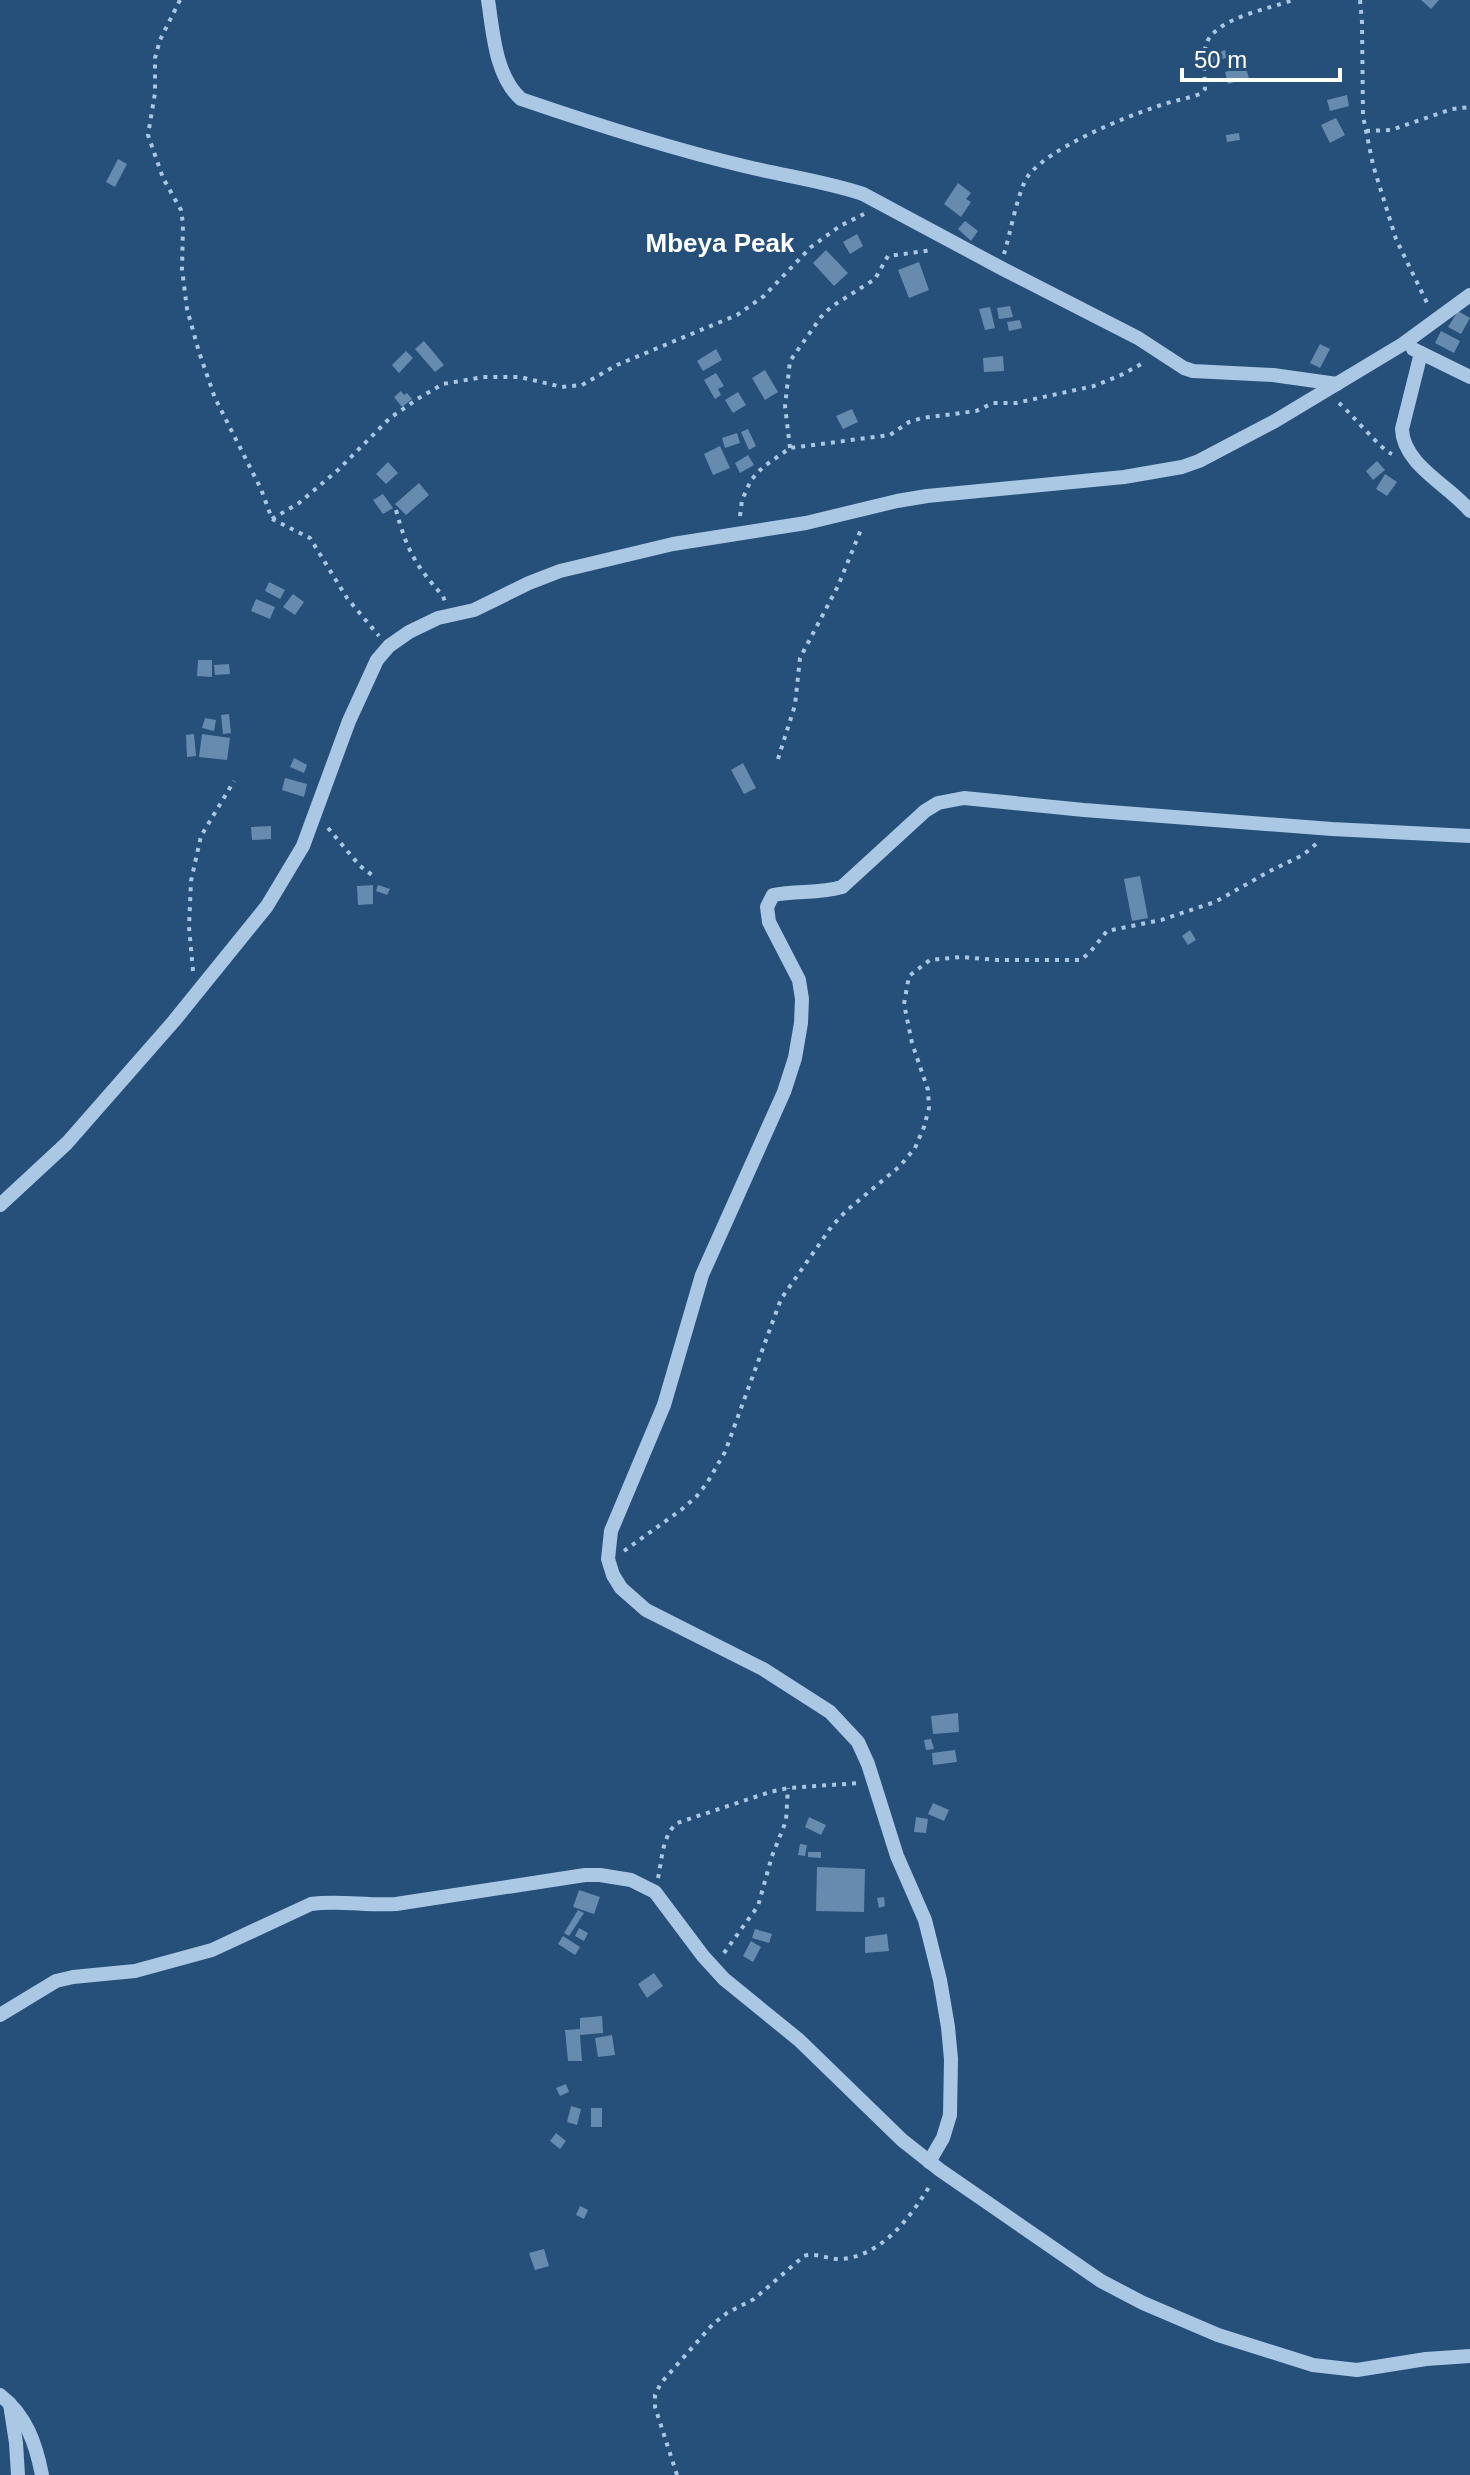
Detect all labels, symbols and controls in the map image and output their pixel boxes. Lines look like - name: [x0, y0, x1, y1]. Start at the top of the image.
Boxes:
- scale bar: [1182, 32, 1340, 82]
- text: 50 m: [1194, 46, 1247, 73]
- district label: Mbeya Peak: [646, 228, 795, 258]

